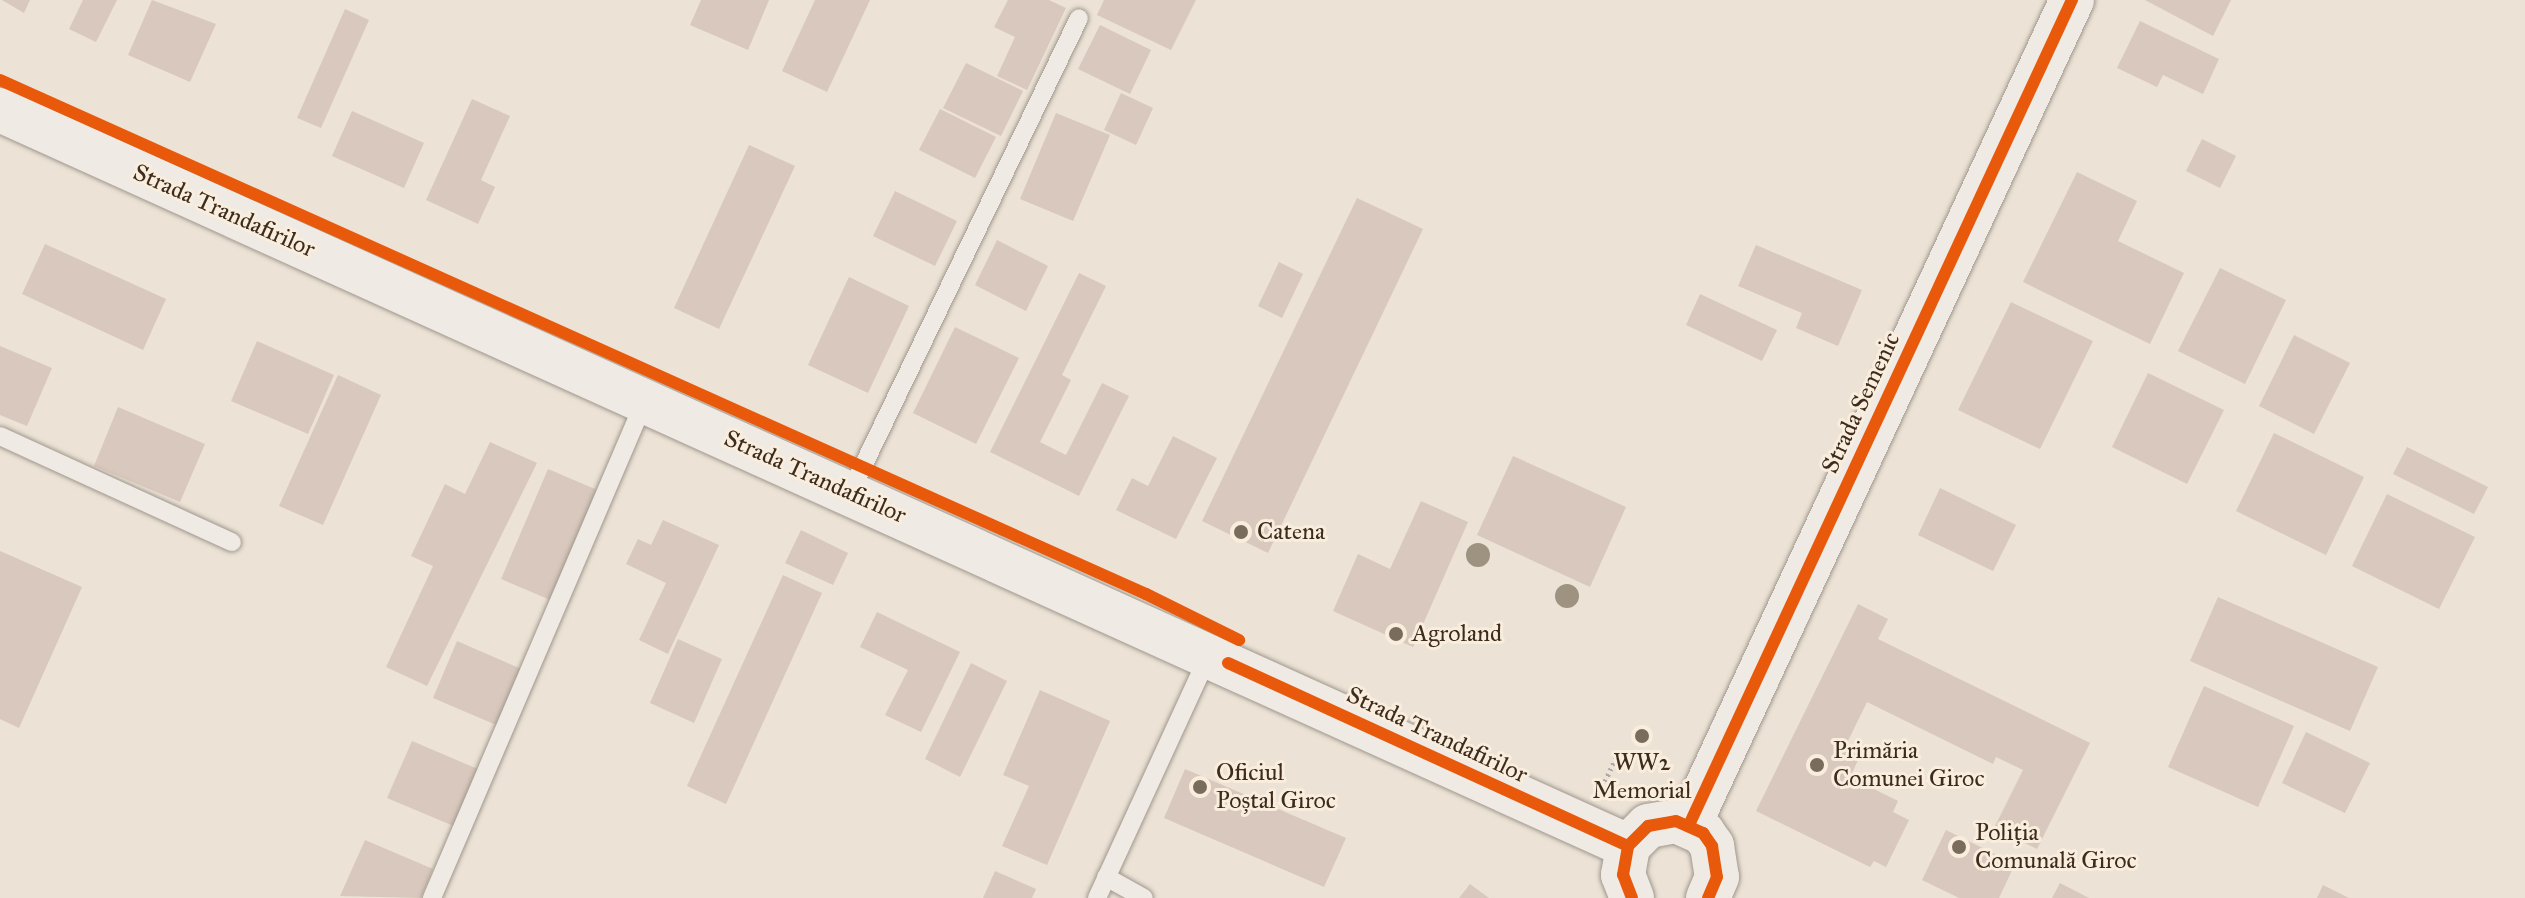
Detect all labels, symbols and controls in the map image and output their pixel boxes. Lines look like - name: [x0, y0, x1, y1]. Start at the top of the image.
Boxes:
- street label: Strada Trandafirilor: [129, 158, 319, 264]
- street label: Strada Semenic: [1816, 328, 1906, 478]
- street label: Strada Trandafirilor: [720, 424, 910, 530]
- place label: Catena: [1257, 518, 1325, 546]
- marker: Catena: [1232, 523, 1250, 541]
- place label: Agroland: [1412, 620, 1502, 648]
- marker: Agroland: [1387, 625, 1405, 643]
- street label: Strada Trandafirilor: [1342, 681, 1532, 789]
- marker: WW2 Memorial: [1633, 727, 1651, 745]
- place label: Primăria Comunei Giroc: [1833, 737, 1985, 793]
- place label: WW2 Memorial: [1592, 749, 1692, 805]
- marker: Primăria Comunei Giroc: [1808, 756, 1826, 774]
- place label: Oficiul Poștal Giroc: [1216, 759, 1336, 815]
- marker: Oficiul Poștal Giroc: [1191, 778, 1209, 796]
- place label: Poliția Comunală Giroc: [1975, 819, 2137, 875]
- marker: Poliția Comunală Giroc: [1950, 838, 1968, 856]

